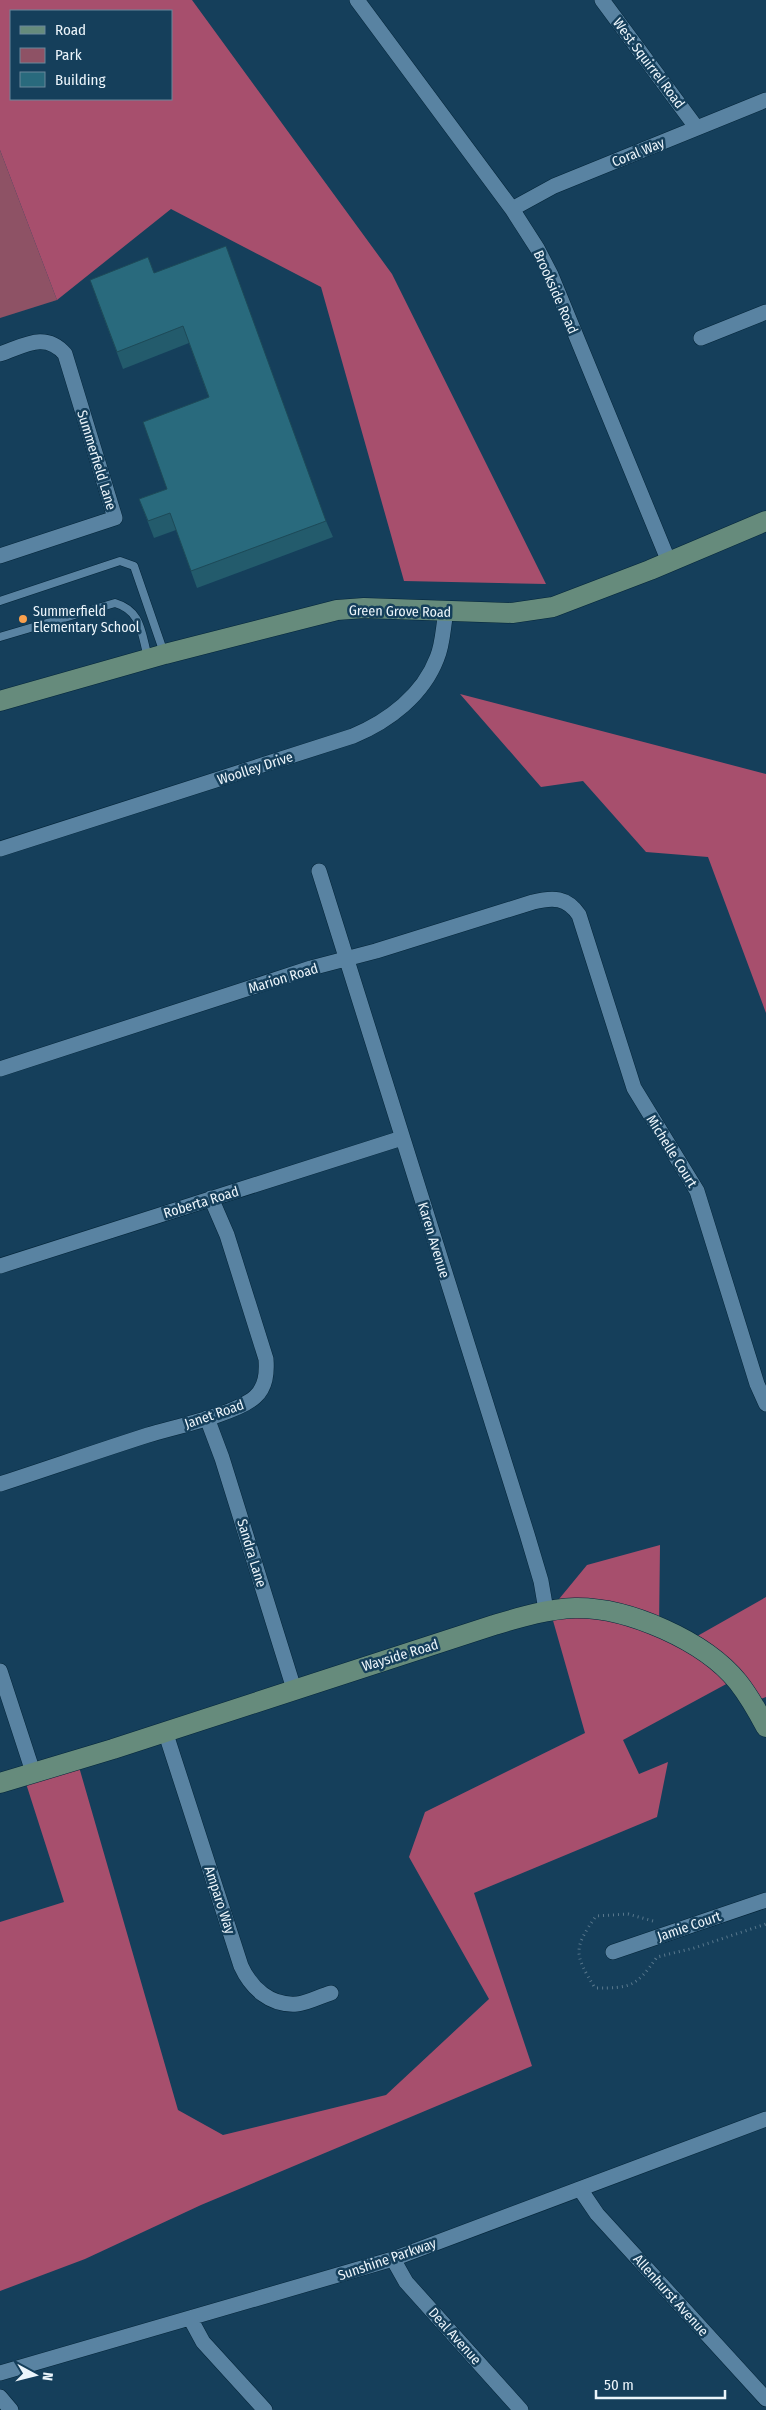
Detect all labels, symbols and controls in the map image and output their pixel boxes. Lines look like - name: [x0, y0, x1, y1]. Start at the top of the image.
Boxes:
- legend: [10, 10, 172, 100]
- street label: West Squirrel Road: [609, 15, 688, 112]
- text: Road: [55, 21, 86, 39]
- text: Park: [55, 46, 82, 64]
- text: Building: [55, 71, 106, 89]
- street label: Coral Way: [609, 134, 668, 171]
- street label: Brookside Road: [530, 248, 582, 337]
- street label: Summerfield Lane: [73, 408, 120, 512]
- street label: Green Grove Road: [349, 602, 451, 621]
- place label: Summerfield Elementary School: [33, 603, 140, 636]
- marker: Summerfield Elementary School: [17, 613, 29, 625]
- street label: Woolley Drive: [215, 748, 295, 789]
- street label: Marion Road: [246, 960, 320, 997]
- street label: Michelle Court: [643, 1112, 701, 1191]
- street label: Roberta Road: [162, 1183, 241, 1222]
- street label: Karen Avenue: [414, 1200, 453, 1280]
- street label: Janet Road: [182, 1396, 246, 1433]
- street label: Sandra Lane: [233, 1517, 270, 1589]
- street label: Wayside Road: [360, 1636, 440, 1675]
- street label: Amparo Way: [201, 1864, 239, 1937]
- street label: Jamie Court: [655, 1908, 724, 1945]
- street label: Sunshine Parkway: [336, 2234, 439, 2284]
- street label: Allenhurst Avenue: [629, 2251, 712, 2340]
- street label: Deal Avenue: [425, 2304, 485, 2368]
- north arrow: [10, 2350, 60, 2400]
- scale bar: [596, 2368, 725, 2400]
- text: N: [38, 2371, 56, 2382]
- text: 50 m: [604, 2376, 634, 2394]

